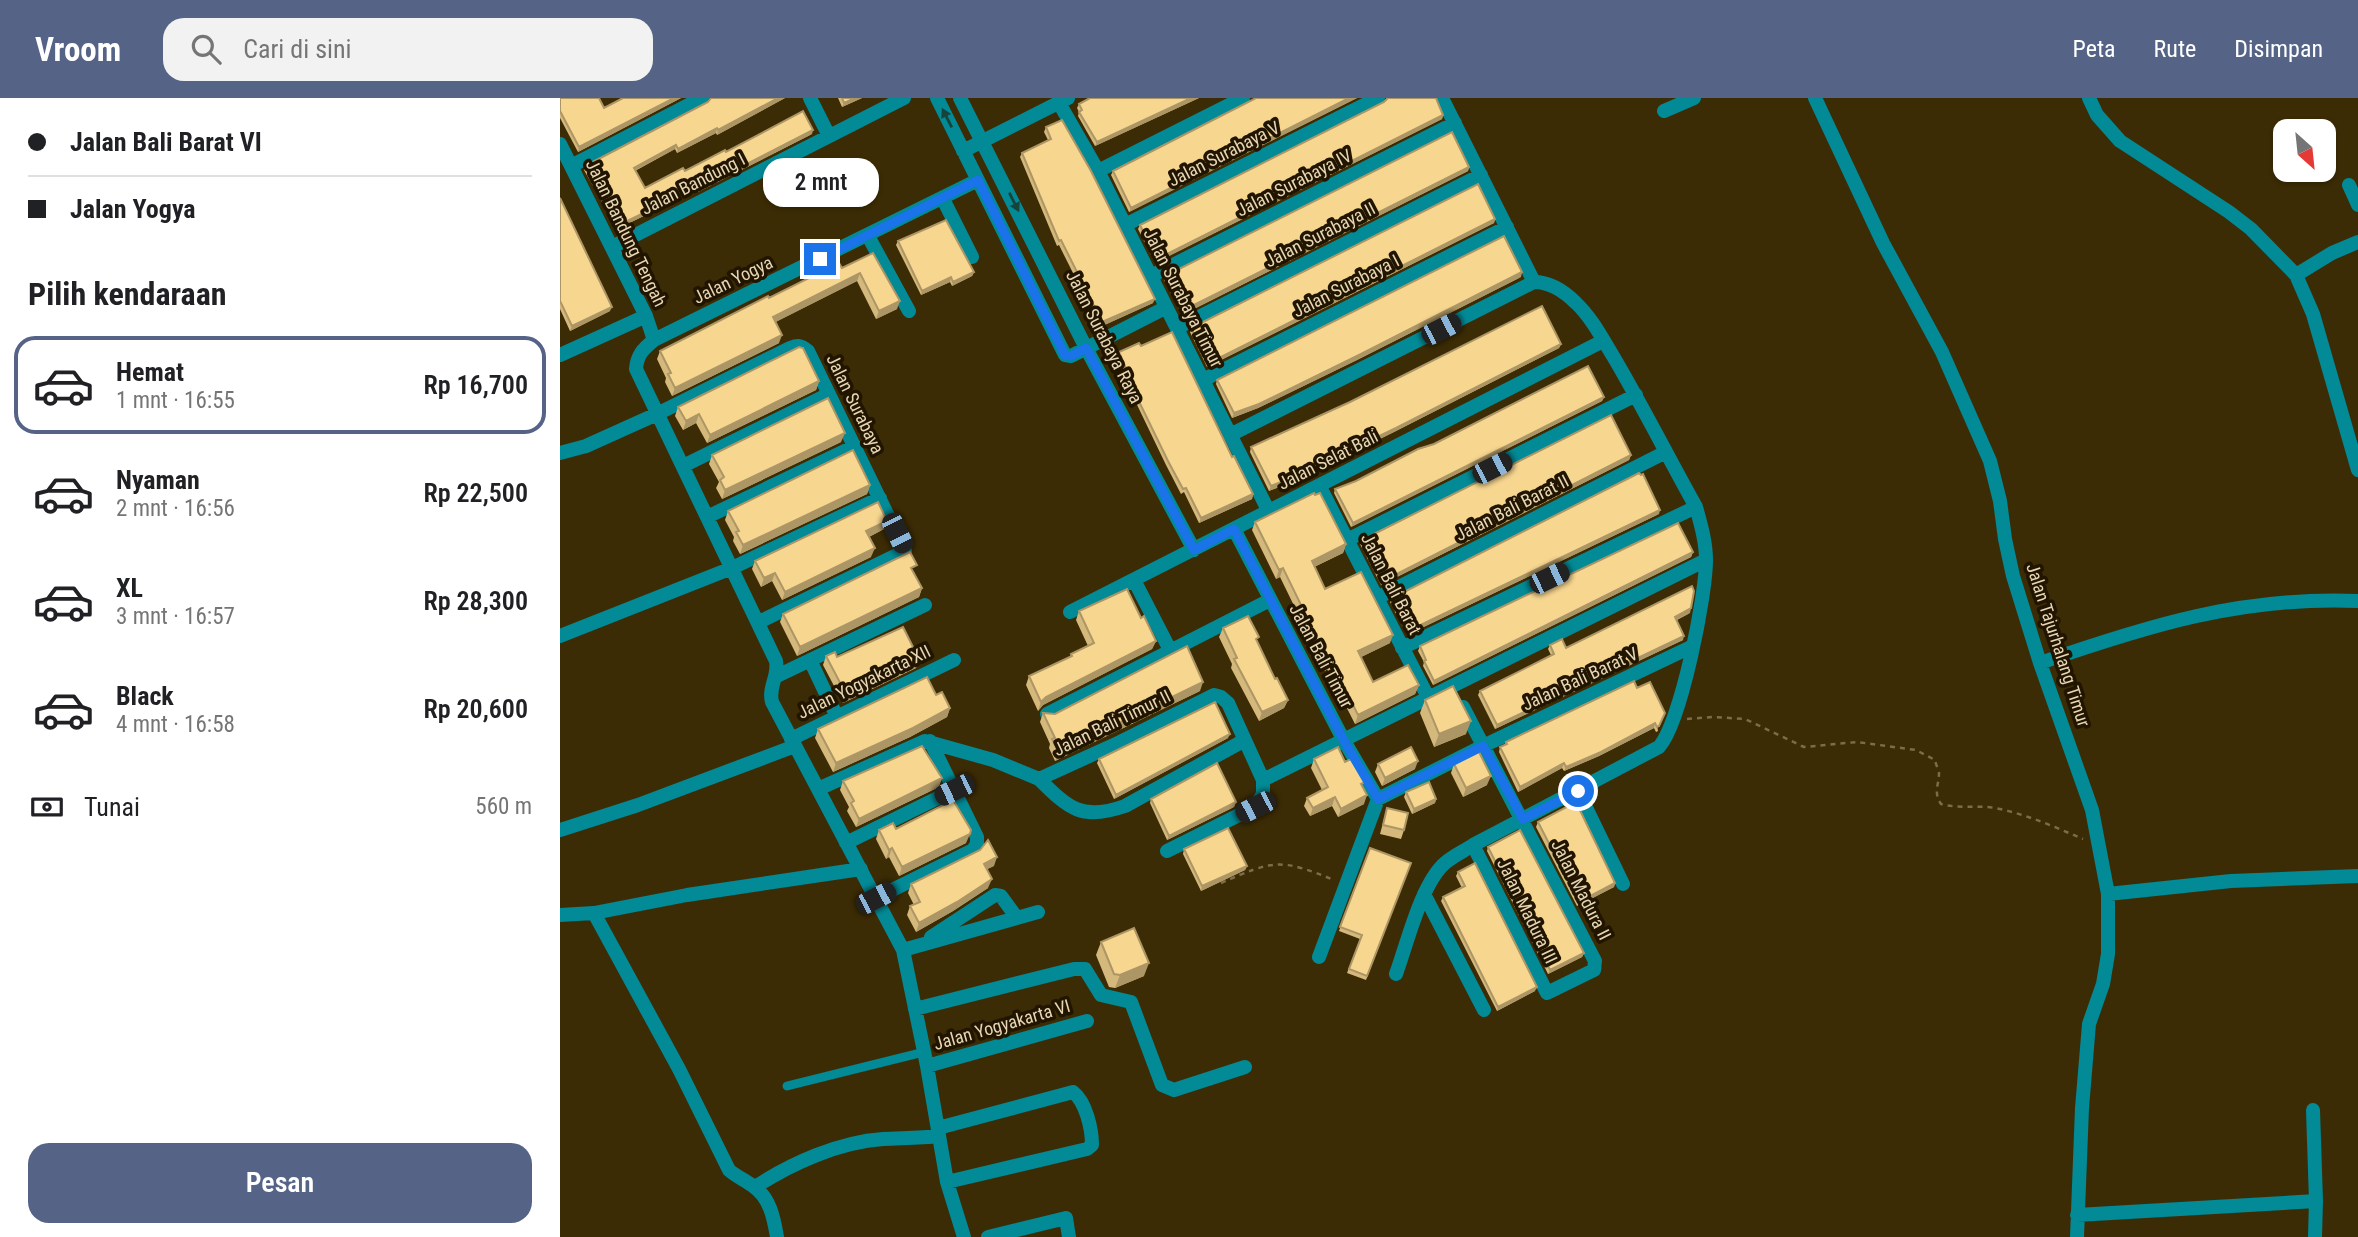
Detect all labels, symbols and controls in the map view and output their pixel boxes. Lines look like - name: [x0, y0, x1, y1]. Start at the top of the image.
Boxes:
- search box: [163, 18, 653, 81]
- text: Vroom: [35, 30, 121, 69]
- icon: search: [187, 30, 225, 68]
- text: Cari di sini: [243, 34, 352, 64]
- text: Peta: [2073, 35, 2116, 63]
- text: Rute: [2154, 35, 2196, 63]
- text: Disimpan: [2234, 35, 2323, 63]
- one-way arrow: [941, 108, 952, 128]
- street label: Jalan Surabaya V: [1165, 116, 1283, 191]
- north arrow: [2273, 119, 2336, 182]
- map controls: [2273, 119, 2336, 182]
- text: Jalan Bali Barat VI: [70, 127, 262, 157]
- street label: Jalan Surabaya IV: [1233, 144, 1355, 221]
- street label: Jalan Bandung I: [637, 148, 748, 219]
- street label: Jalan Bandung Tengah: [582, 156, 671, 310]
- callout: 2 mnt: [762, 158, 878, 206]
- text: 2 mnt: [795, 169, 847, 196]
- one-way arrow: [1008, 192, 1019, 212]
- text: Jalan Yogya: [70, 194, 196, 224]
- street label: Jalan Surabaya II: [1261, 198, 1379, 271]
- street label: Jalan Surabaya Timur: [1139, 225, 1228, 371]
- route end: [804, 243, 836, 275]
- street label: Jalan Surabaya I: [1289, 250, 1403, 321]
- street label: Jalan Yogya: [690, 251, 776, 308]
- street label: Jalan Surabaya Raya: [1062, 267, 1147, 407]
- text: Pilih kendaraan: [28, 275, 227, 313]
- car: [1418, 310, 1465, 348]
- street label: Jalan Surabaya: [822, 351, 889, 457]
- icon: car: [32, 354, 95, 417]
- text: Hemat: [116, 357, 184, 387]
- text: Rp 16,700: [423, 370, 528, 400]
- text: 1 mnt · 16:55: [116, 387, 235, 414]
- street label: Jalan Selat Bali: [1274, 425, 1381, 494]
- car: [1469, 449, 1516, 487]
- icon: car: [32, 462, 95, 525]
- text: Nyaman: [116, 465, 200, 495]
- street label: Jalan Bali Barat II: [1452, 470, 1572, 545]
- text: Rp 22,500: [423, 478, 528, 508]
- text: 2 mnt · 16:56: [116, 495, 235, 522]
- car: [879, 510, 916, 556]
- street label: Jalan Bali Barat: [1357, 529, 1426, 638]
- car: [1526, 559, 1573, 597]
- street label: Jalan Tajurhalang Timur: [2022, 561, 2095, 730]
- icon: car: [32, 570, 95, 633]
- text: XL: [116, 573, 143, 603]
- text: Rp 28,300: [423, 586, 528, 616]
- street label: Jalan Bali Timur: [1285, 600, 1358, 712]
- text: 3 mnt · 16:57: [116, 603, 235, 630]
- street label: Jalan Yogyakarta XII: [794, 640, 934, 723]
- street label: Jalan Bali Barat V: [1518, 643, 1641, 715]
- icon: car: [32, 678, 95, 741]
- text: Black: [116, 681, 174, 711]
- street label: Jalan Bali Timur II: [1050, 685, 1174, 760]
- text: Rp 20,600: [423, 694, 528, 724]
- text: 4 mnt · 16:58: [116, 711, 235, 738]
- car: [931, 771, 978, 809]
- route start: [1562, 775, 1594, 807]
- icon: cash: [28, 788, 66, 826]
- car: [1232, 788, 1279, 826]
- text: Tunai: [84, 792, 140, 822]
- text: 560 m: [475, 793, 532, 820]
- street label: Jalan Madura II: [1547, 836, 1616, 943]
- street label: Jalan Madura III: [1493, 855, 1562, 967]
- car: [853, 879, 900, 917]
- street label: Jalan Yogyakarta VI: [931, 995, 1073, 1054]
- button: Pesan: [28, 1143, 532, 1223]

